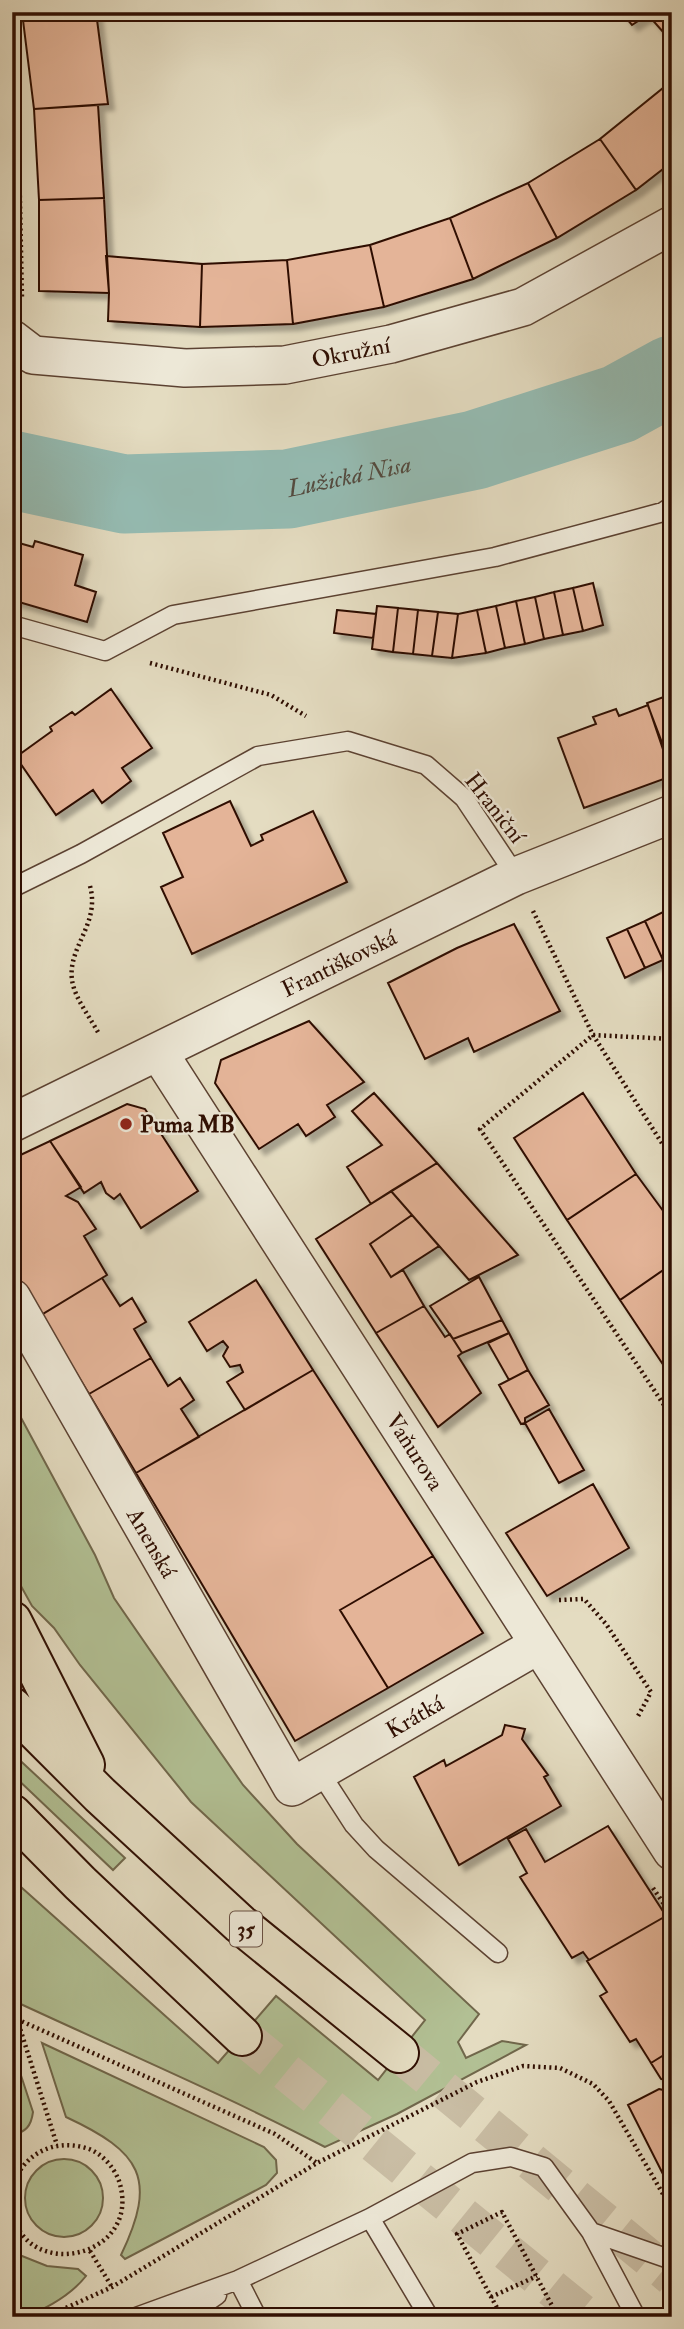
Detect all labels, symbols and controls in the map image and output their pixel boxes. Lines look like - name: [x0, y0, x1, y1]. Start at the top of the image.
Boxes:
- street label: Okružní: [309, 330, 394, 374]
- water label: Lužická Nisa: [283, 448, 414, 504]
- street label: Hraniční: [458, 767, 533, 851]
- street label: Františkovská: [276, 922, 402, 1003]
- place label: Puma MB: [140, 1110, 235, 1139]
- marker: Puma MB: [118, 1116, 134, 1132]
- street label: Vaňurova: [380, 1408, 451, 1496]
- street label: Anenská: [120, 1502, 184, 1583]
- street label: Krátká: [381, 1688, 449, 1744]
- road number: 35: [230, 1912, 262, 1946]

